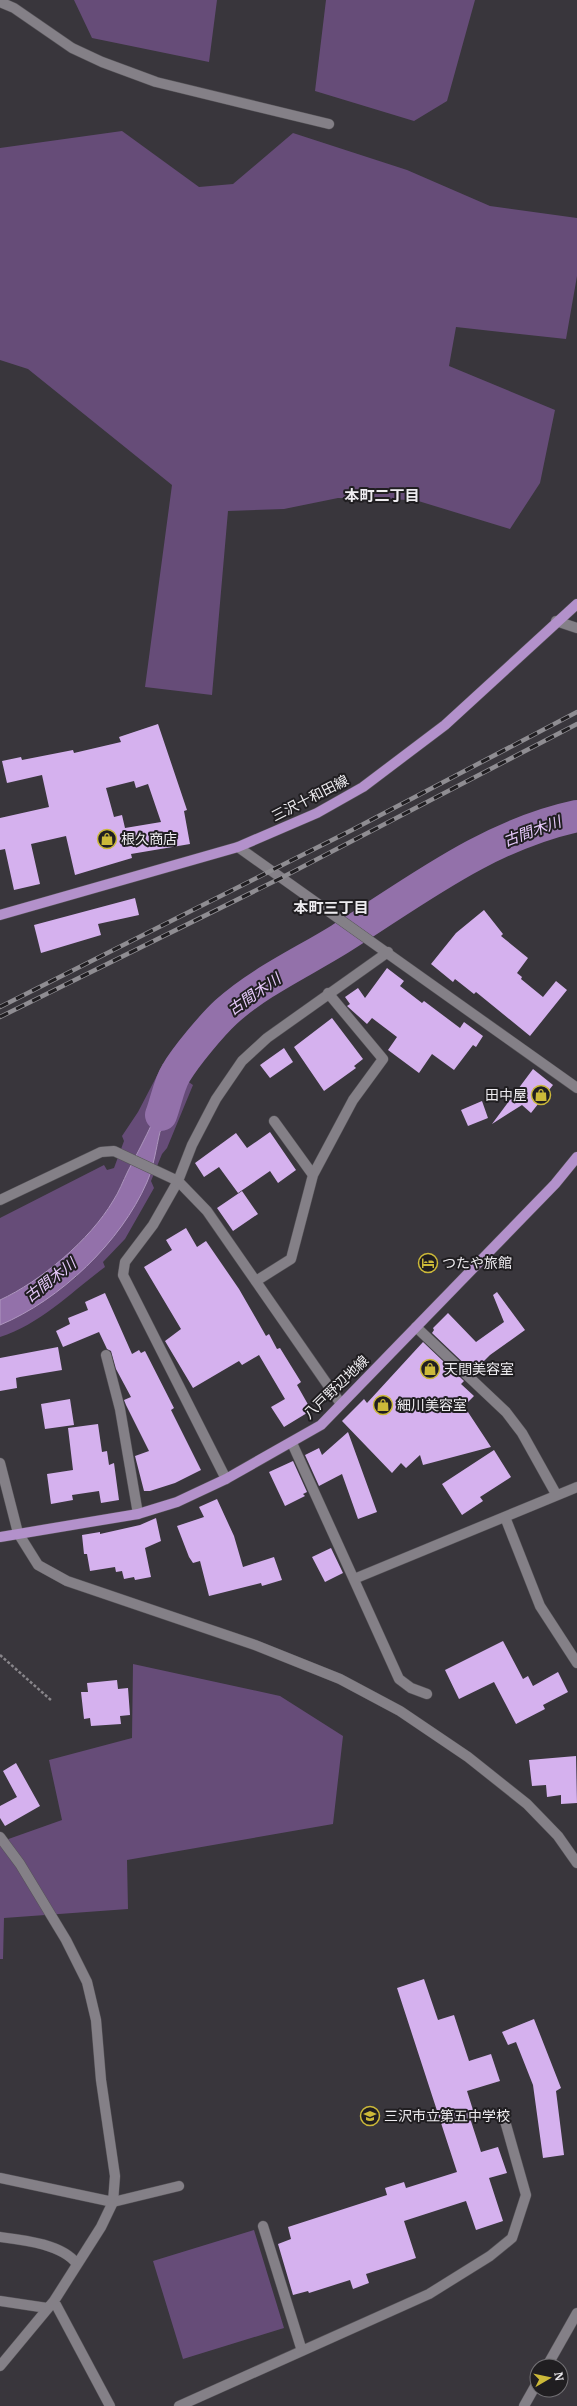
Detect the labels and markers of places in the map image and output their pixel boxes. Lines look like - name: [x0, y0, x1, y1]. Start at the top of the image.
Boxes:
- shop icon: 根久商店: [96, 828, 118, 850]
- place label: 根久商店: [121, 830, 177, 848]
- shop icon: 田中屋: [530, 1084, 552, 1106]
- place label: 田中屋: [485, 1086, 527, 1104]
- hotel icon: つたや旅館: [417, 1252, 439, 1274]
- place label: つたや旅館: [442, 1254, 512, 1272]
- shop icon: 天間美容室: [419, 1358, 441, 1380]
- place label: 天間美容室: [444, 1360, 514, 1378]
- shop icon: 細川美容室: [372, 1394, 394, 1416]
- place label: 細川美容室: [397, 1396, 467, 1414]
- school or university icon: 三沢市立第五中学校: [359, 2105, 381, 2127]
- place label: 三沢市立第五中学校: [384, 2107, 510, 2125]

